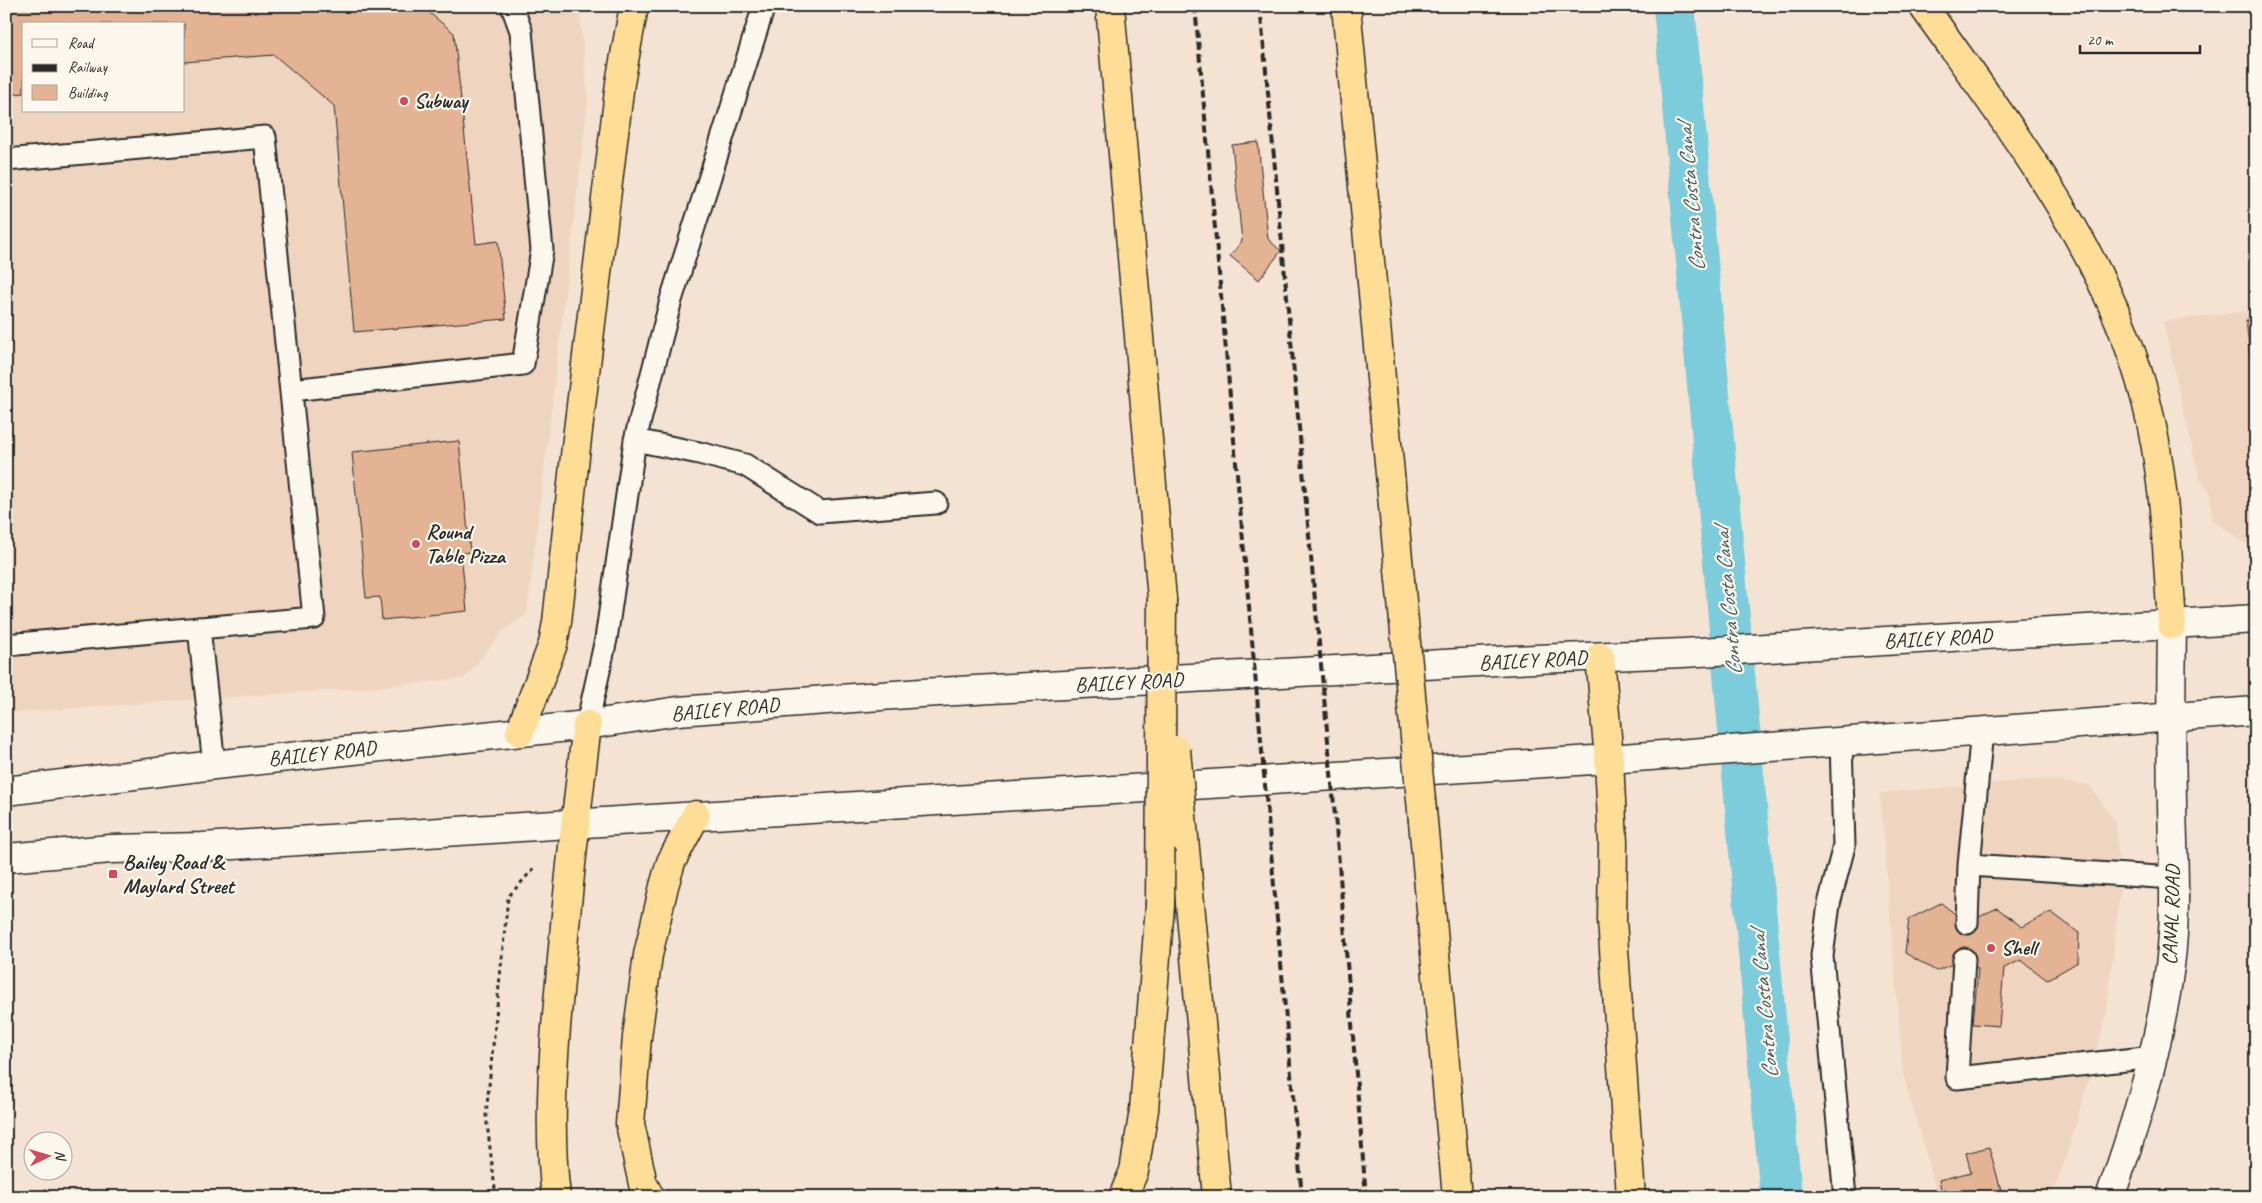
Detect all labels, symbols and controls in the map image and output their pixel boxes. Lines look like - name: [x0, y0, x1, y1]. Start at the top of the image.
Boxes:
- legend: [22, 22, 185, 112]
- scale bar: [2080, 22, 2200, 54]
- text: 20 m: [2087, 31, 2114, 50]
- text: Road: [68, 34, 95, 53]
- text: Railway: [68, 58, 109, 77]
- text: Building: [68, 84, 108, 103]
- place label: Subway: [414, 88, 470, 114]
- marker: Subway: [398, 95, 410, 107]
- water label: Contra Costa Canal: [1670, 116, 1711, 273]
- place label: Round Table Pizza: [426, 519, 507, 569]
- water label: Contra Costa Canal: [1707, 520, 1748, 677]
- marker: Round Table Pizza: [410, 538, 422, 550]
- street label: BAILEY ROAD: [1883, 622, 1995, 654]
- street label: BAILEY ROAD: [1478, 644, 1590, 676]
- street label: BAILEY ROAD: [1074, 666, 1186, 698]
- street label: BAILEY ROAD: [670, 691, 782, 727]
- street label: BAILEY ROAD: [267, 734, 379, 772]
- place label: Bailey Road & Maylard Street: [123, 849, 236, 899]
- street label: CANAL ROAD: [2156, 863, 2186, 965]
- marker: Bailey Road & Maylard Street: [107, 868, 119, 880]
- water label: Contra Costa Canal: [1743, 923, 1784, 1080]
- place label: Shell: [2001, 935, 2040, 961]
- marker: Shell: [1985, 942, 1997, 954]
- north arrow: [22, 1130, 72, 1180]
- text: N: [52, 1150, 70, 1162]

